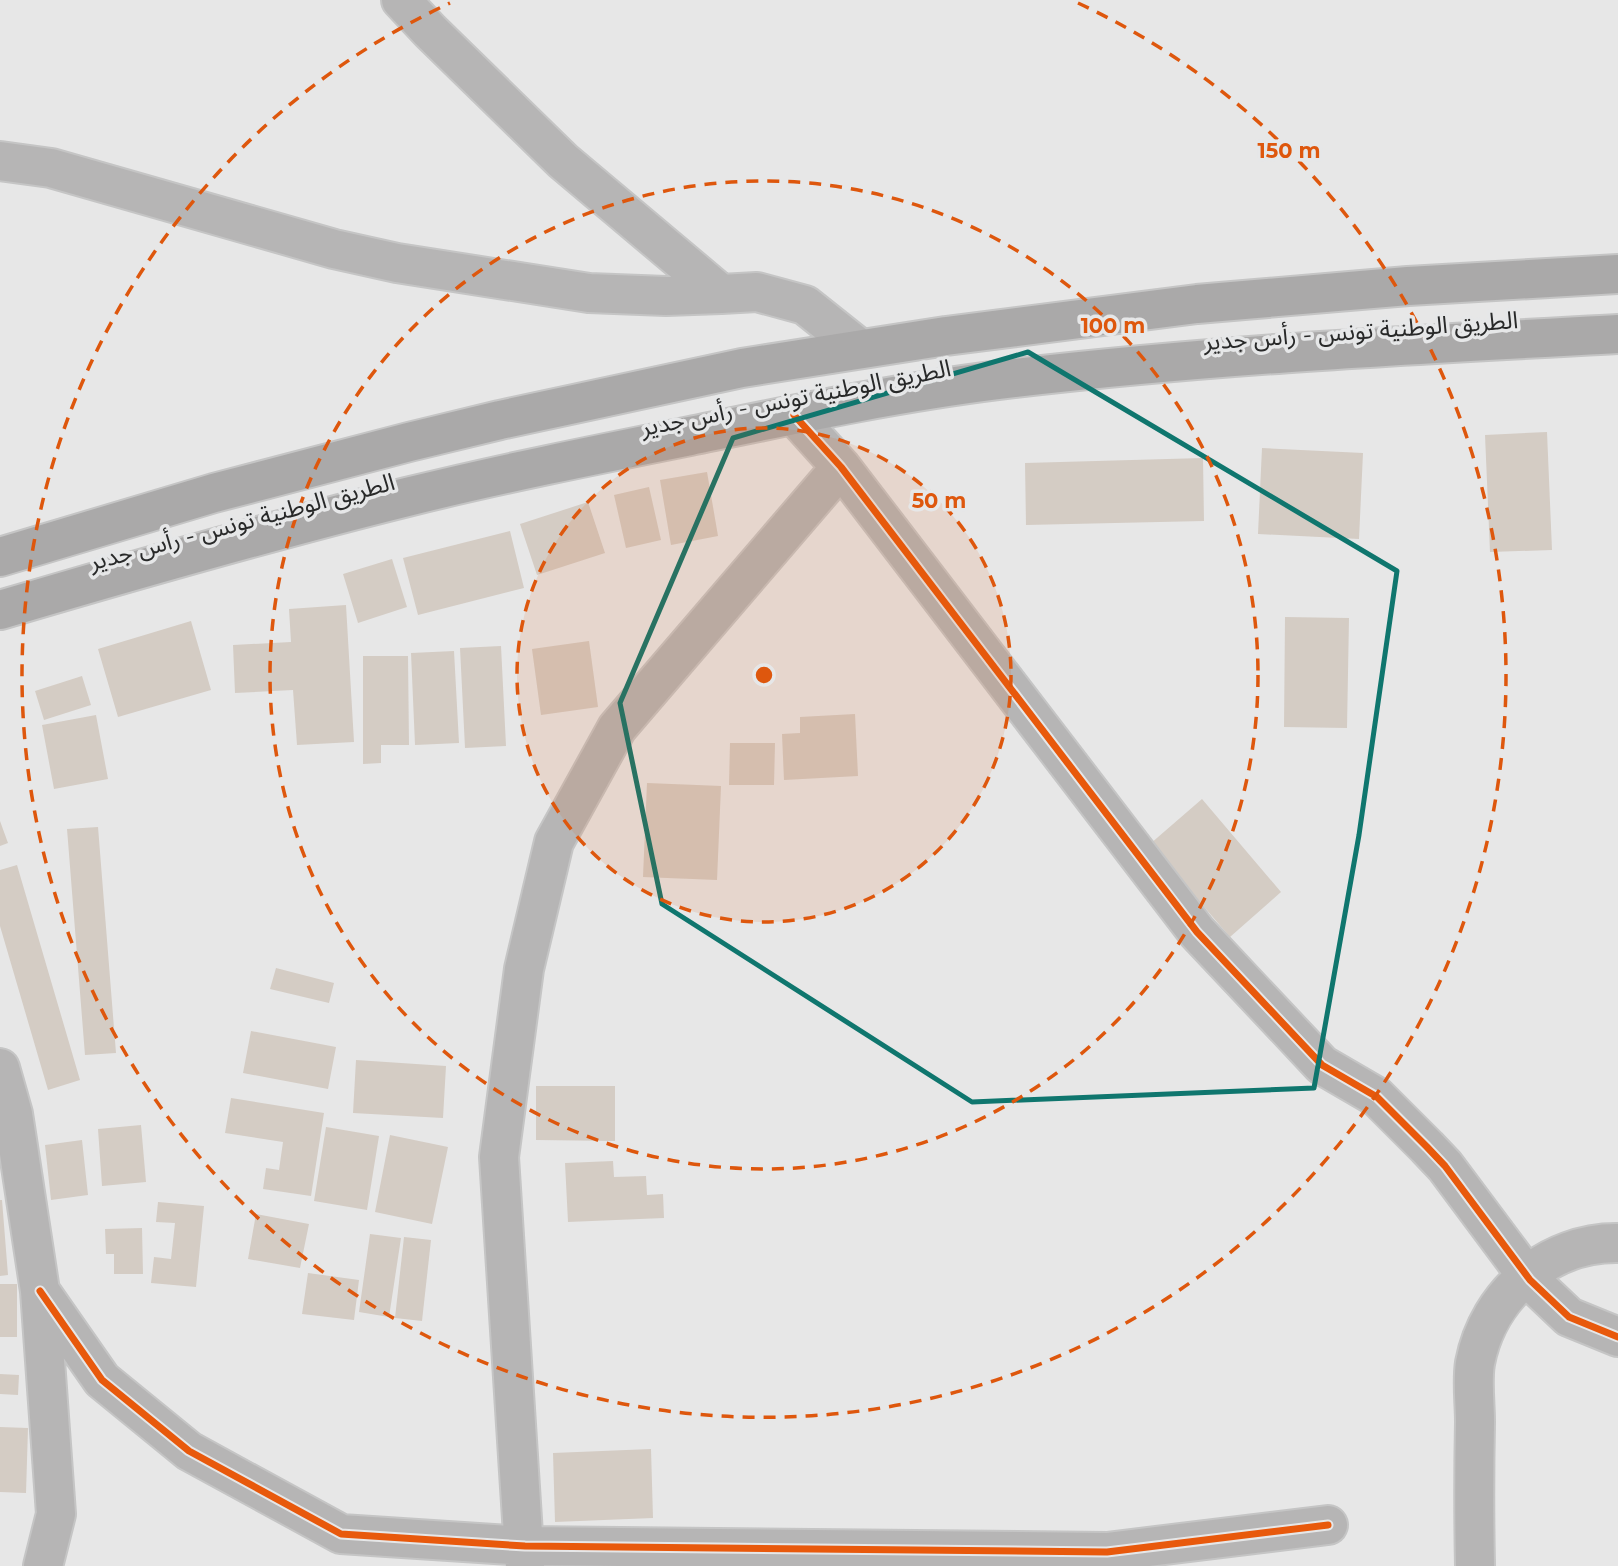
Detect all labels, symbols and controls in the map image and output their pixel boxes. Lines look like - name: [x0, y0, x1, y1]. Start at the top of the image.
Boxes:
- text: 150 m: [1258, 138, 1320, 163]
- street label: الطريق الوطنية تونس - رأس جدير: [1202, 304, 1519, 357]
- text: 100 m: [1081, 313, 1145, 338]
- street label: الطريق الوطنية تونس - رأس جدير: [637, 352, 954, 443]
- street label: الطريق الوطنية تونس - رأس جدير: [85, 466, 398, 578]
- text: 50 m: [912, 488, 966, 513]
- centre of rings: [752, 663, 776, 687]

